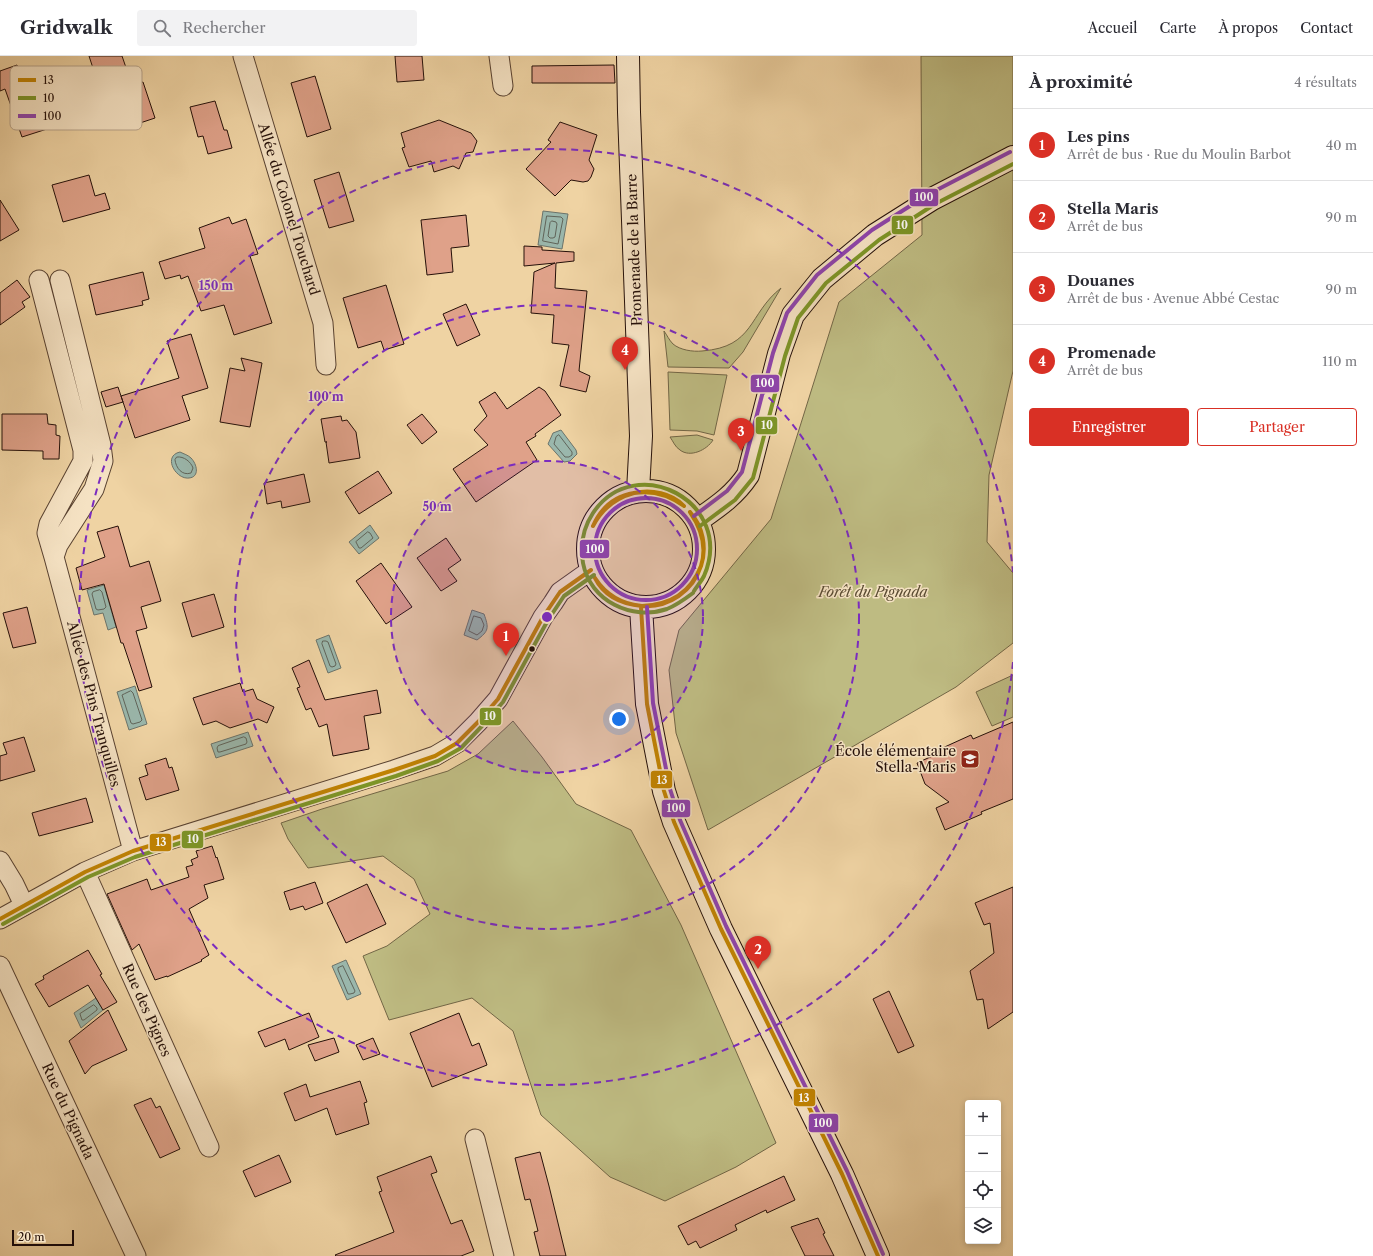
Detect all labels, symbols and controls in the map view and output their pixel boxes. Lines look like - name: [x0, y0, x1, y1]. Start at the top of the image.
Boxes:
- search box: [137, 10, 417, 46]
- text: Gridwalk: [20, 16, 113, 39]
- icon: search: [151, 17, 173, 39]
- text: Rechercher: [183, 18, 266, 37]
- text: Accueil: [1088, 19, 1138, 37]
- text: Carte: [1160, 19, 1196, 37]
- text: À propos: [1218, 19, 1278, 37]
- text: Contact: [1300, 19, 1353, 37]
- legend: [10, 66, 142, 130]
- text: À proximité: [1029, 72, 1133, 92]
- text: 13: [43, 73, 54, 87]
- text: 4 résultats: [1294, 74, 1357, 90]
- text: 10: [43, 91, 55, 105]
- text: 100: [43, 109, 62, 123]
- street label: Allée du Colonel Touchard: [254, 120, 324, 298]
- text: Les pins: [1067, 127, 1130, 146]
- text: 1: [1039, 137, 1045, 153]
- text: 40 m: [1326, 137, 1357, 153]
- text: Arrêt de bus · Rue du Moulin Barbot: [1067, 146, 1291, 162]
- street label: Promenade de la Barre: [622, 173, 646, 327]
- line badge: 100: [909, 188, 939, 207]
- text: 100: [915, 190, 933, 204]
- text: Stella Maris: [1067, 199, 1159, 218]
- text: 2: [1038, 209, 1046, 225]
- text: 90 m: [1326, 209, 1357, 225]
- line badge: 10: [891, 215, 914, 235]
- text: 10: [896, 218, 908, 232]
- text: Arrêt de bus: [1067, 218, 1143, 234]
- text: Douanes: [1067, 271, 1134, 290]
- text: 150 m: [199, 278, 233, 293]
- text: 3: [1038, 281, 1046, 297]
- text: 90 m: [1326, 281, 1357, 297]
- text: Arrêt de bus · Avenue Abbé Cestac: [1067, 290, 1279, 306]
- pin: 4: [612, 337, 638, 370]
- text: Promenade: [1067, 343, 1156, 362]
- text: 4: [1038, 353, 1046, 369]
- text: 110 m: [1322, 353, 1357, 369]
- text: Arrêt de bus: [1067, 362, 1143, 378]
- line badge: 100: [750, 374, 780, 393]
- text: 100: [756, 376, 774, 390]
- text: 100 m: [308, 389, 344, 404]
- button: Enregistrer: [1029, 408, 1189, 446]
- button: Partager: [1197, 408, 1357, 446]
- line badge: 10: [755, 416, 778, 435]
- pin: 3: [728, 418, 754, 451]
- text: 10: [761, 418, 773, 432]
- text: 50 m: [422, 499, 452, 514]
- line badge: 100: [579, 539, 610, 559]
- text: 100: [586, 542, 604, 556]
- park label: Forêt du Pignada: [817, 583, 928, 601]
- centre of rings: [540, 610, 554, 624]
- street label: Allée des Pins Tranquilles: [63, 618, 125, 789]
- pin: 1: [493, 623, 519, 656]
- unlabelled marker: [527, 644, 537, 654]
- line badge: 10: [479, 707, 502, 726]
- text: 10: [484, 709, 496, 723]
- your location: [609, 709, 629, 729]
- place label: École élémentaire Stella-Maris: [835, 742, 956, 776]
- school or university icon: École élémentaire Stella-Maris: [959, 748, 981, 770]
- line badge: 13: [650, 770, 673, 789]
- text: 13: [656, 773, 668, 787]
- line badge: 100: [661, 799, 691, 818]
- text: 100: [667, 801, 685, 815]
- line badge: 10: [181, 830, 204, 849]
- text: 10: [187, 832, 199, 846]
- line badge: 13: [149, 833, 172, 852]
- text: 13: [155, 835, 167, 849]
- pin: 2: [745, 936, 771, 969]
- street label: Rue des Pignes: [118, 961, 176, 1059]
- street label: Rue du Pignada: [38, 1060, 98, 1163]
- line badge: 13: [793, 1088, 816, 1107]
- text: 13: [798, 1091, 810, 1105]
- map controls: [965, 1100, 1001, 1244]
- button: +: [965, 1100, 1001, 1136]
- line badge: 100: [808, 1113, 839, 1133]
- text: 100: [814, 1116, 832, 1130]
- button: −: [965, 1136, 1001, 1172]
- button: locate: [965, 1172, 1001, 1208]
- button: layers: [965, 1208, 1001, 1244]
- scale bar: [12, 1228, 74, 1247]
- text: 20 m: [18, 1230, 44, 1244]

